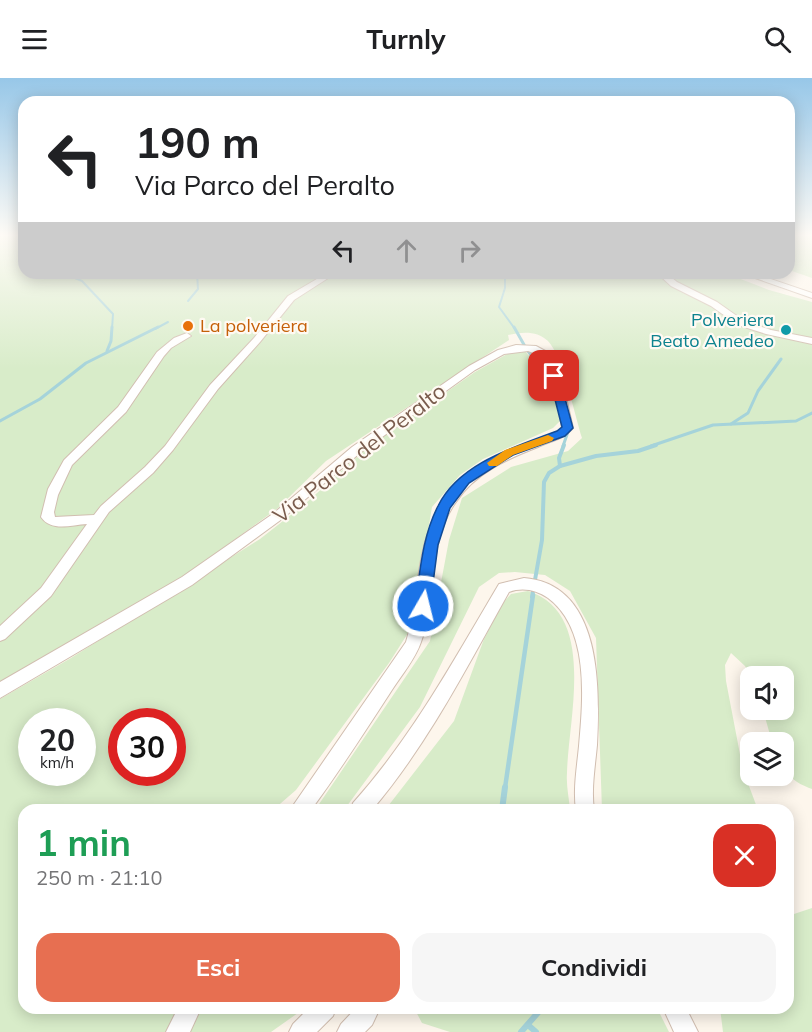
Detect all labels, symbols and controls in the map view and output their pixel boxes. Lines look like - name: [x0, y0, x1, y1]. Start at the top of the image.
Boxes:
- text: Turnly: [366, 22, 446, 56]
- icon: menu: [18, 23, 51, 56]
- icon: search: [761, 23, 794, 56]
- text: 190 m: [135, 116, 260, 169]
- icon: left: [36, 120, 114, 198]
- text: Via Parco del Peralto: [135, 168, 395, 202]
- icon: left: [327, 234, 360, 267]
- icon: ahead: [390, 234, 423, 267]
- icon: right: [453, 234, 486, 267]
- place label: Polveriera Beato Amedeo: [650, 308, 774, 352]
- place label: La polveriera: [200, 314, 308, 337]
- marker: La polveriera: [181, 319, 195, 333]
- marker: Polveriera Beato Amedeo: [779, 323, 793, 337]
- pin: [528, 350, 579, 401]
- icon: arrive: [537, 359, 570, 392]
- street label: Via Parco del Peralto: [267, 377, 451, 529]
- position arrow: [391, 574, 455, 638]
- map controls: [740, 666, 794, 786]
- button: sound: [740, 666, 794, 720]
- speed limit sign: 30: [108, 708, 186, 786]
- text: 20: [39, 721, 75, 759]
- button: layers: [740, 732, 794, 786]
- text: km/h: [40, 753, 74, 772]
- text: 1 min: [36, 820, 131, 865]
- button: close: [713, 824, 776, 887]
- text: 250 m · 21:10: [36, 865, 162, 890]
- button: Esci: [36, 933, 400, 1002]
- button: Condividi: [412, 933, 776, 1002]

